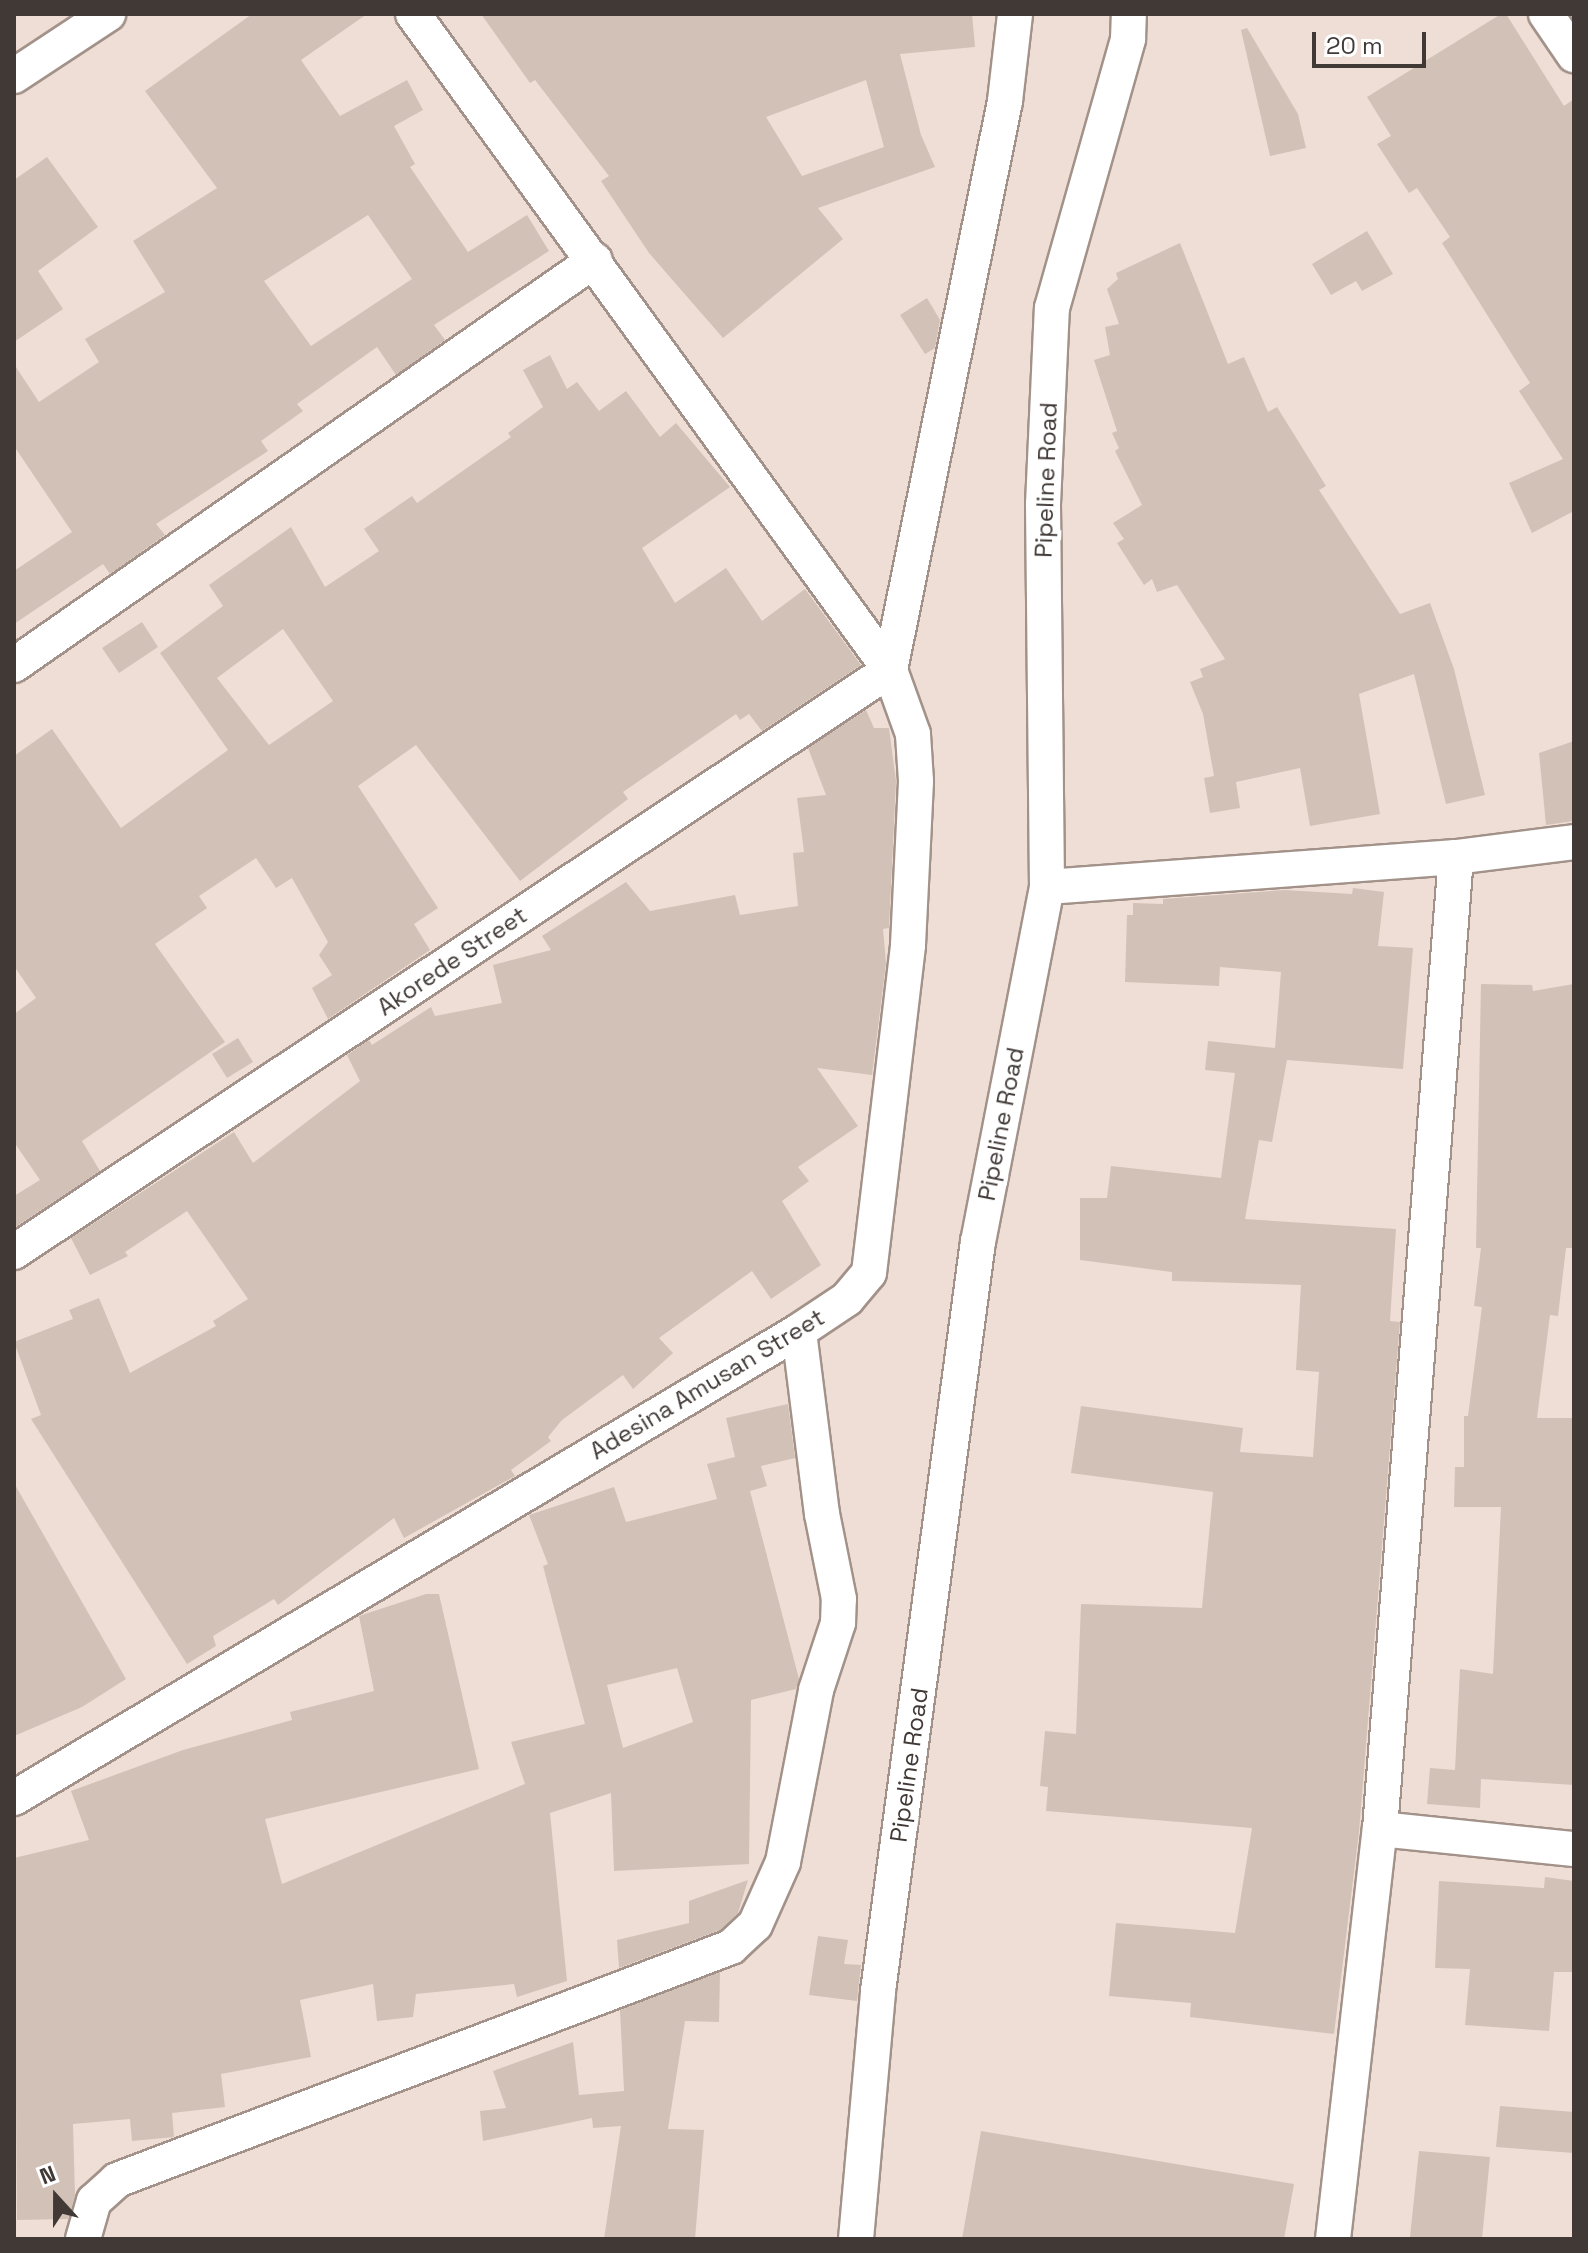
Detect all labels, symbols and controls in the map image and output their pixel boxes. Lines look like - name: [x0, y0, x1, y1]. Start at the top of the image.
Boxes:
- scale bar: [1316, 16, 1430, 66]
- text: 20 m: [1326, 30, 1383, 61]
- street label: Pipeline Road: [1029, 402, 1063, 558]
- street label: Akorede Street: [372, 900, 532, 1022]
- street label: Pipeline Road: [972, 1045, 1030, 1203]
- street label: Adesina Amusan Street: [584, 1302, 830, 1466]
- street label: Pipeline Road: [884, 1686, 934, 1844]
- north arrow: [16, 2157, 96, 2237]
- text: N: [35, 2159, 59, 2190]

